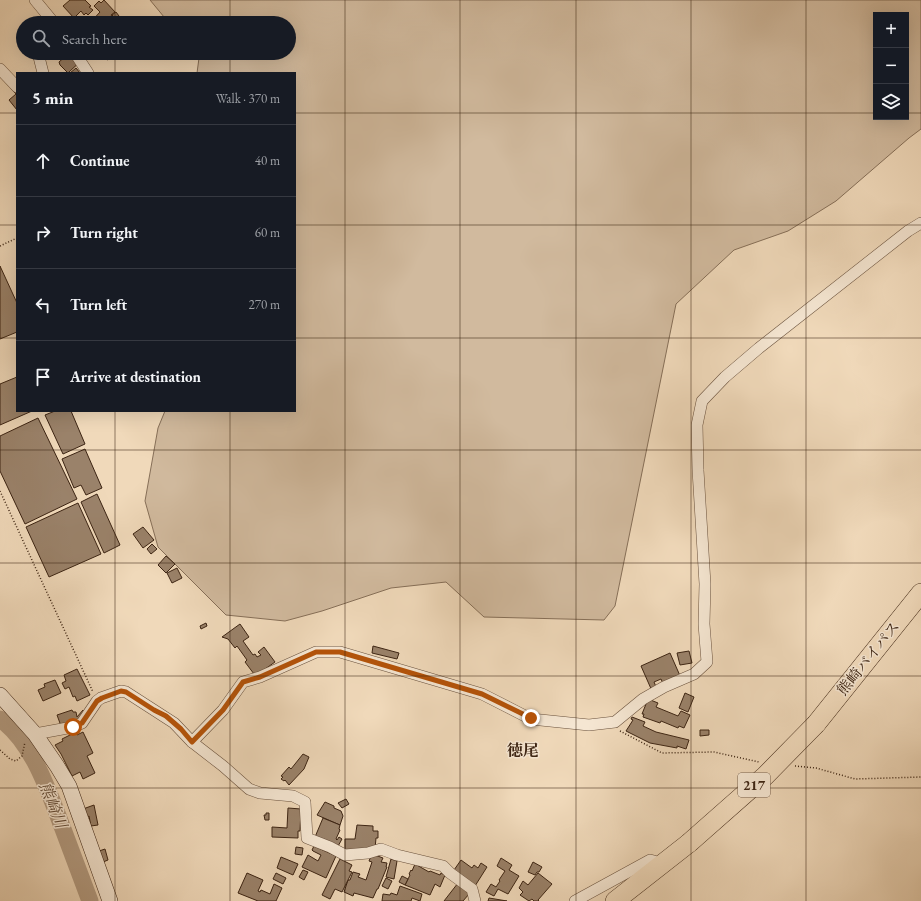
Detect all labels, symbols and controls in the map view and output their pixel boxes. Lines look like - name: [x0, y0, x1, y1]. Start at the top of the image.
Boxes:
- map controls: [873, 12, 909, 120]
- button: +: [873, 12, 909, 48]
- search box: [16, 16, 296, 60]
- icon: search: [30, 27, 52, 49]
- text: Search here: [62, 29, 127, 48]
- button: −: [873, 48, 909, 84]
- button: layers: [873, 84, 909, 120]
- text: 5 min: [32, 87, 73, 109]
- text: Walk · 370 m: [216, 90, 280, 107]
- icon: ahead: [32, 150, 54, 172]
- text: Continue: [70, 151, 130, 170]
- text: 40 m: [255, 152, 280, 169]
- icon: right: [32, 222, 54, 244]
- text: Turn right: [70, 223, 138, 242]
- text: 60 m: [255, 224, 280, 241]
- icon: left: [32, 294, 54, 316]
- text: Turn left: [70, 295, 127, 314]
- text: 270 m: [249, 296, 280, 313]
- icon: arrive: [32, 366, 54, 388]
- text: Arrive at destination: [70, 367, 201, 386]
- street label: 熊崎バイパス: [832, 617, 904, 699]
- route end: [522, 709, 540, 727]
- route start: [64, 718, 82, 736]
- district label: 徳尾: [507, 740, 539, 761]
- road number: 217: [738, 773, 770, 797]
- water label: 熊崎川: [34, 779, 72, 833]

